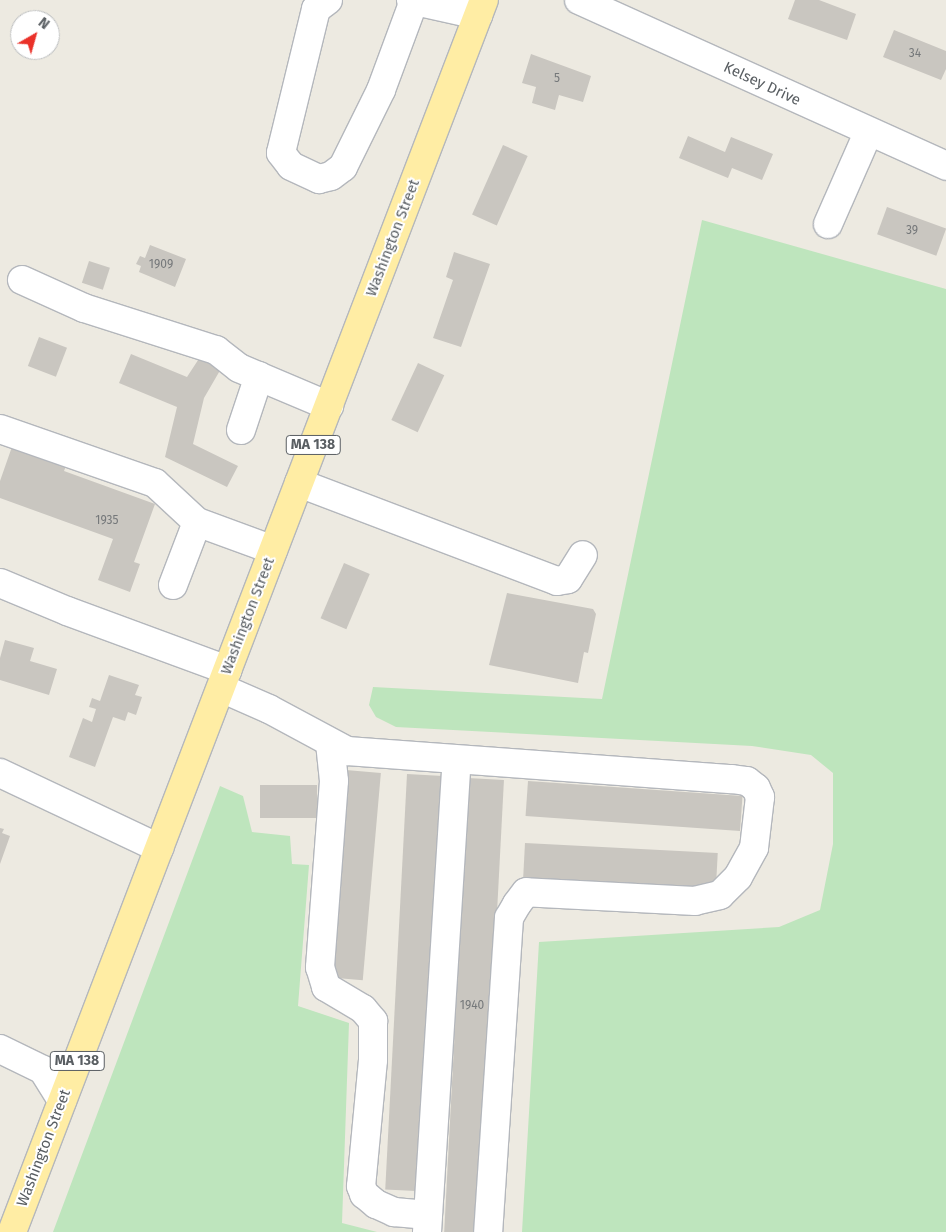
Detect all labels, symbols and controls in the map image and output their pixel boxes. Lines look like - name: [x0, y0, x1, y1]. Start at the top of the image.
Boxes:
- north arrow: [10, 10, 60, 60]
- text: N: [35, 14, 53, 33]
- house number: 34: [909, 47, 921, 61]
- street label: Kelsey Drive: [721, 58, 803, 110]
- house number: 5: [554, 72, 560, 86]
- street label: Washington Street: [362, 177, 424, 299]
- house number: 39: [906, 224, 918, 238]
- house number: 1909: [149, 258, 173, 272]
- road number: MA 138: [286, 434, 340, 456]
- house number: 1935: [95, 514, 119, 528]
- street label: Washington Street: [217, 555, 279, 677]
- house number: 1940: [460, 999, 484, 1013]
- road number: MA 138: [50, 1050, 104, 1072]
- street label: Washington Street: [13, 1087, 75, 1209]

